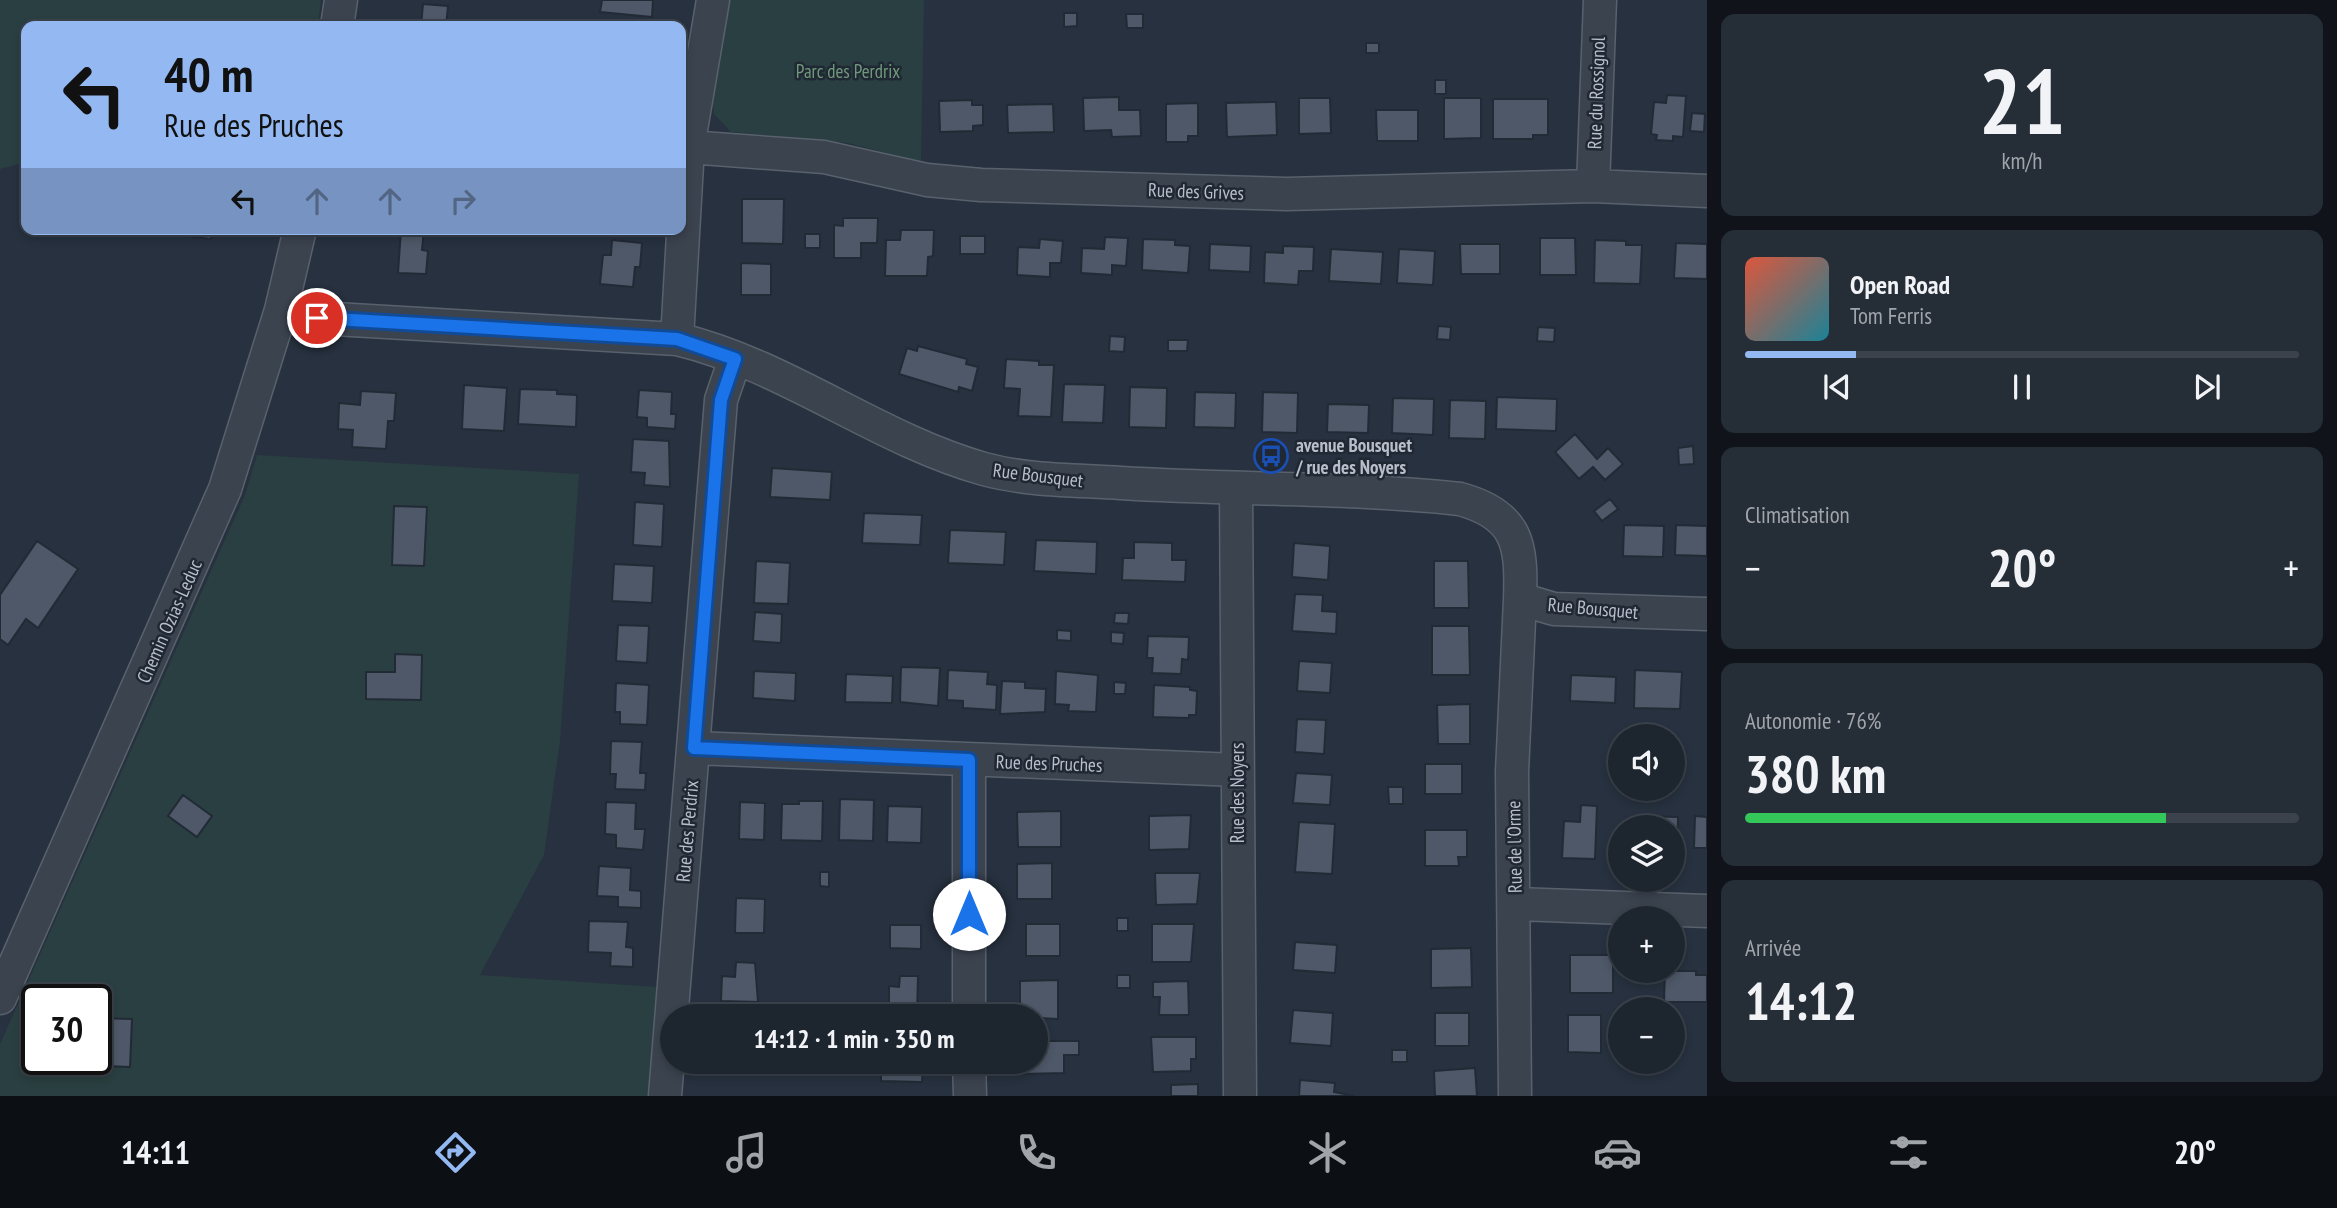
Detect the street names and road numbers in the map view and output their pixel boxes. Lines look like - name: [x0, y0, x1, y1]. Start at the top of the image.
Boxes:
- street label: Rue du Rossignol: [1582, 36, 1610, 150]
- street label: Rue des Grives: [1148, 177, 1244, 205]
- street label: Rue Bousquet: [992, 458, 1085, 493]
- street label: Chemin Ozias-Leduc: [131, 555, 207, 686]
- street label: Rue Bousquet: [1547, 592, 1640, 624]
- street label: Rue des Noyers: [1225, 743, 1249, 843]
- street label: Rue des Pruches: [995, 749, 1103, 777]
- street label: Rue des Perdrix: [671, 779, 703, 883]
- street label: Rue de l'Orme: [1501, 800, 1527, 893]

